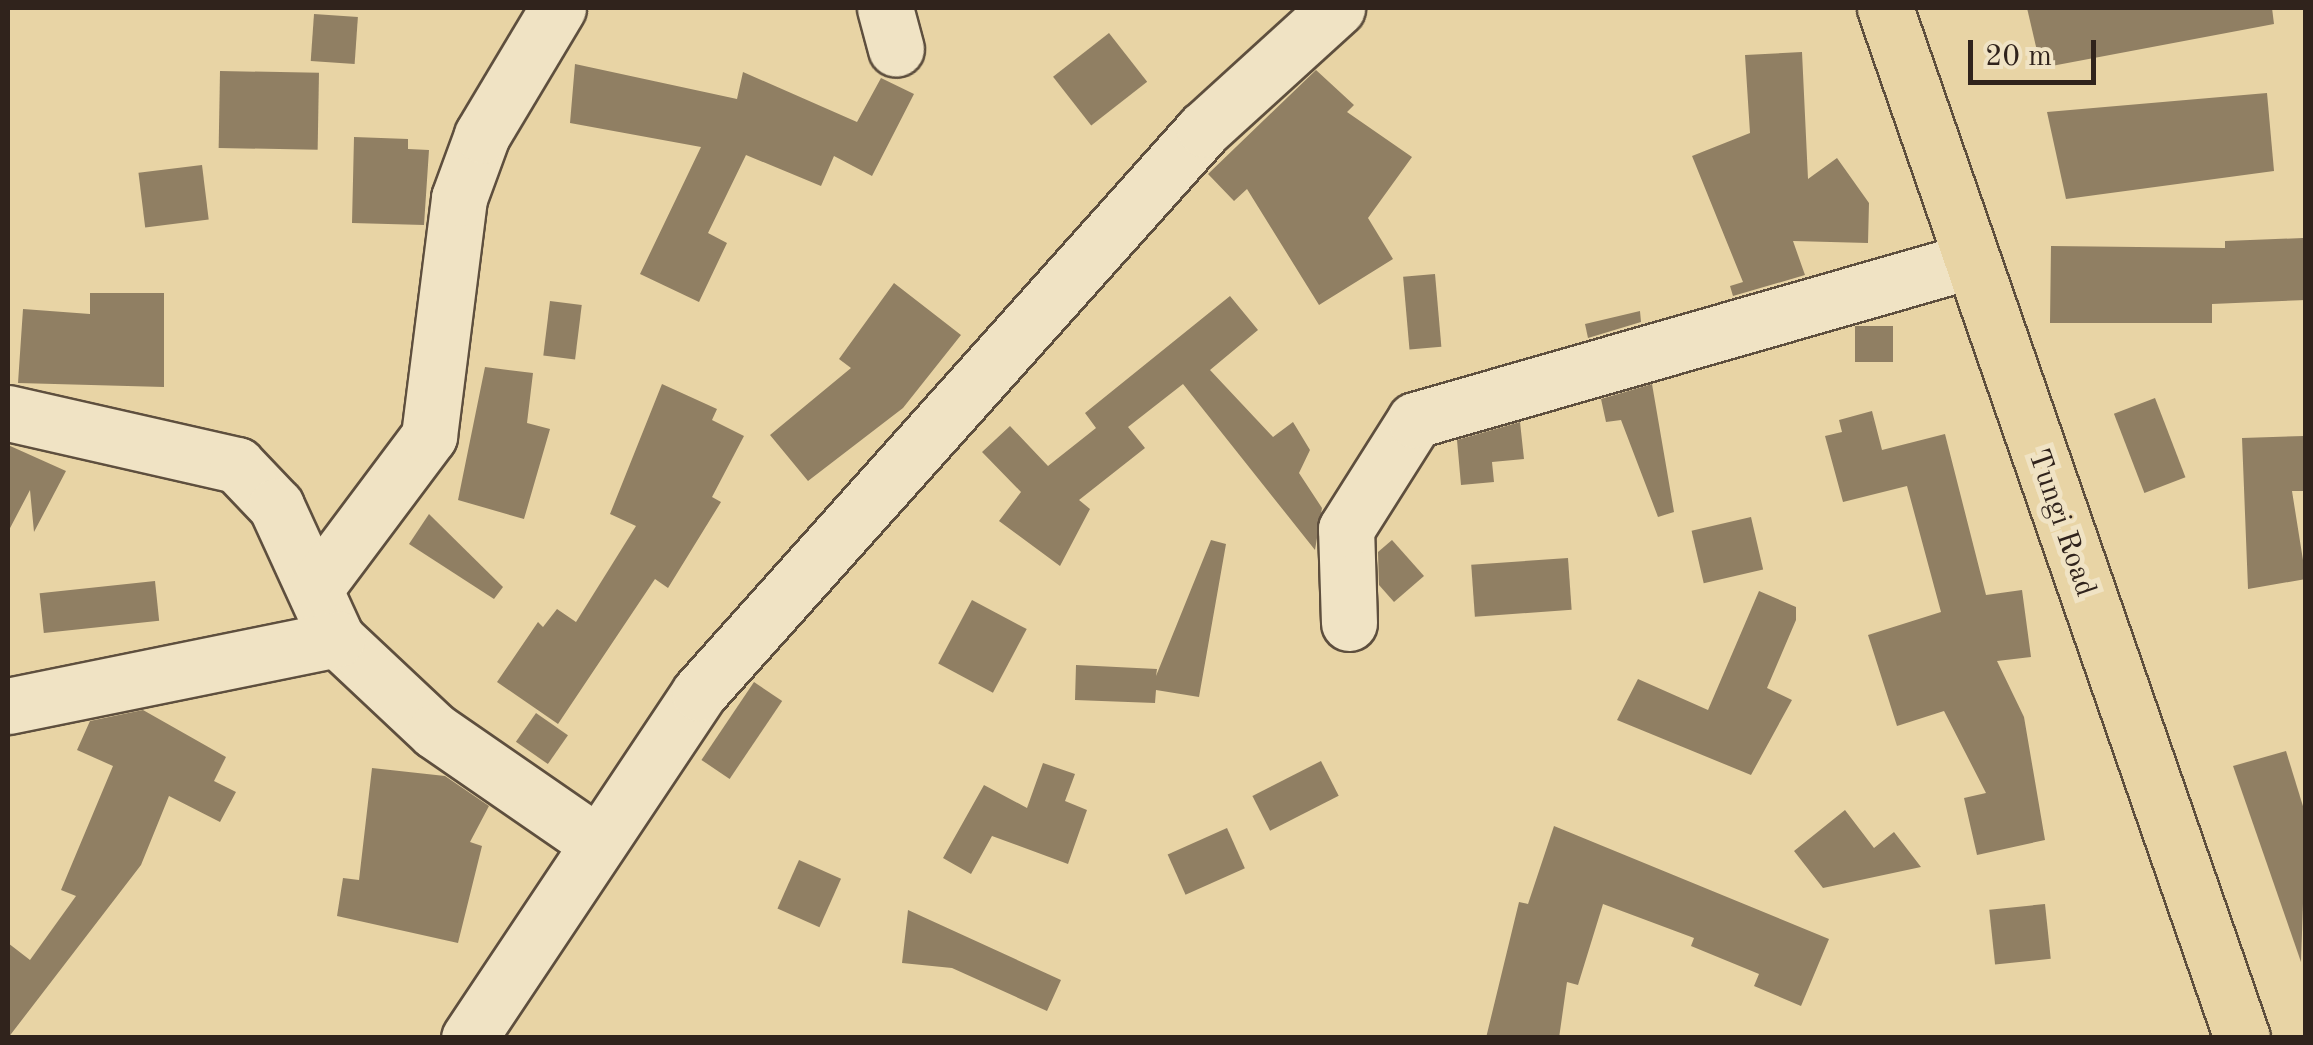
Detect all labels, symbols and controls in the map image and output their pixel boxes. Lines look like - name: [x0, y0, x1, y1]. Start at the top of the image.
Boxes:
- scale bar: [1973, 20, 2100, 82]
- text: 20 m: [1985, 42, 2052, 72]
- street label: Tungi Road: [2019, 445, 2103, 601]

